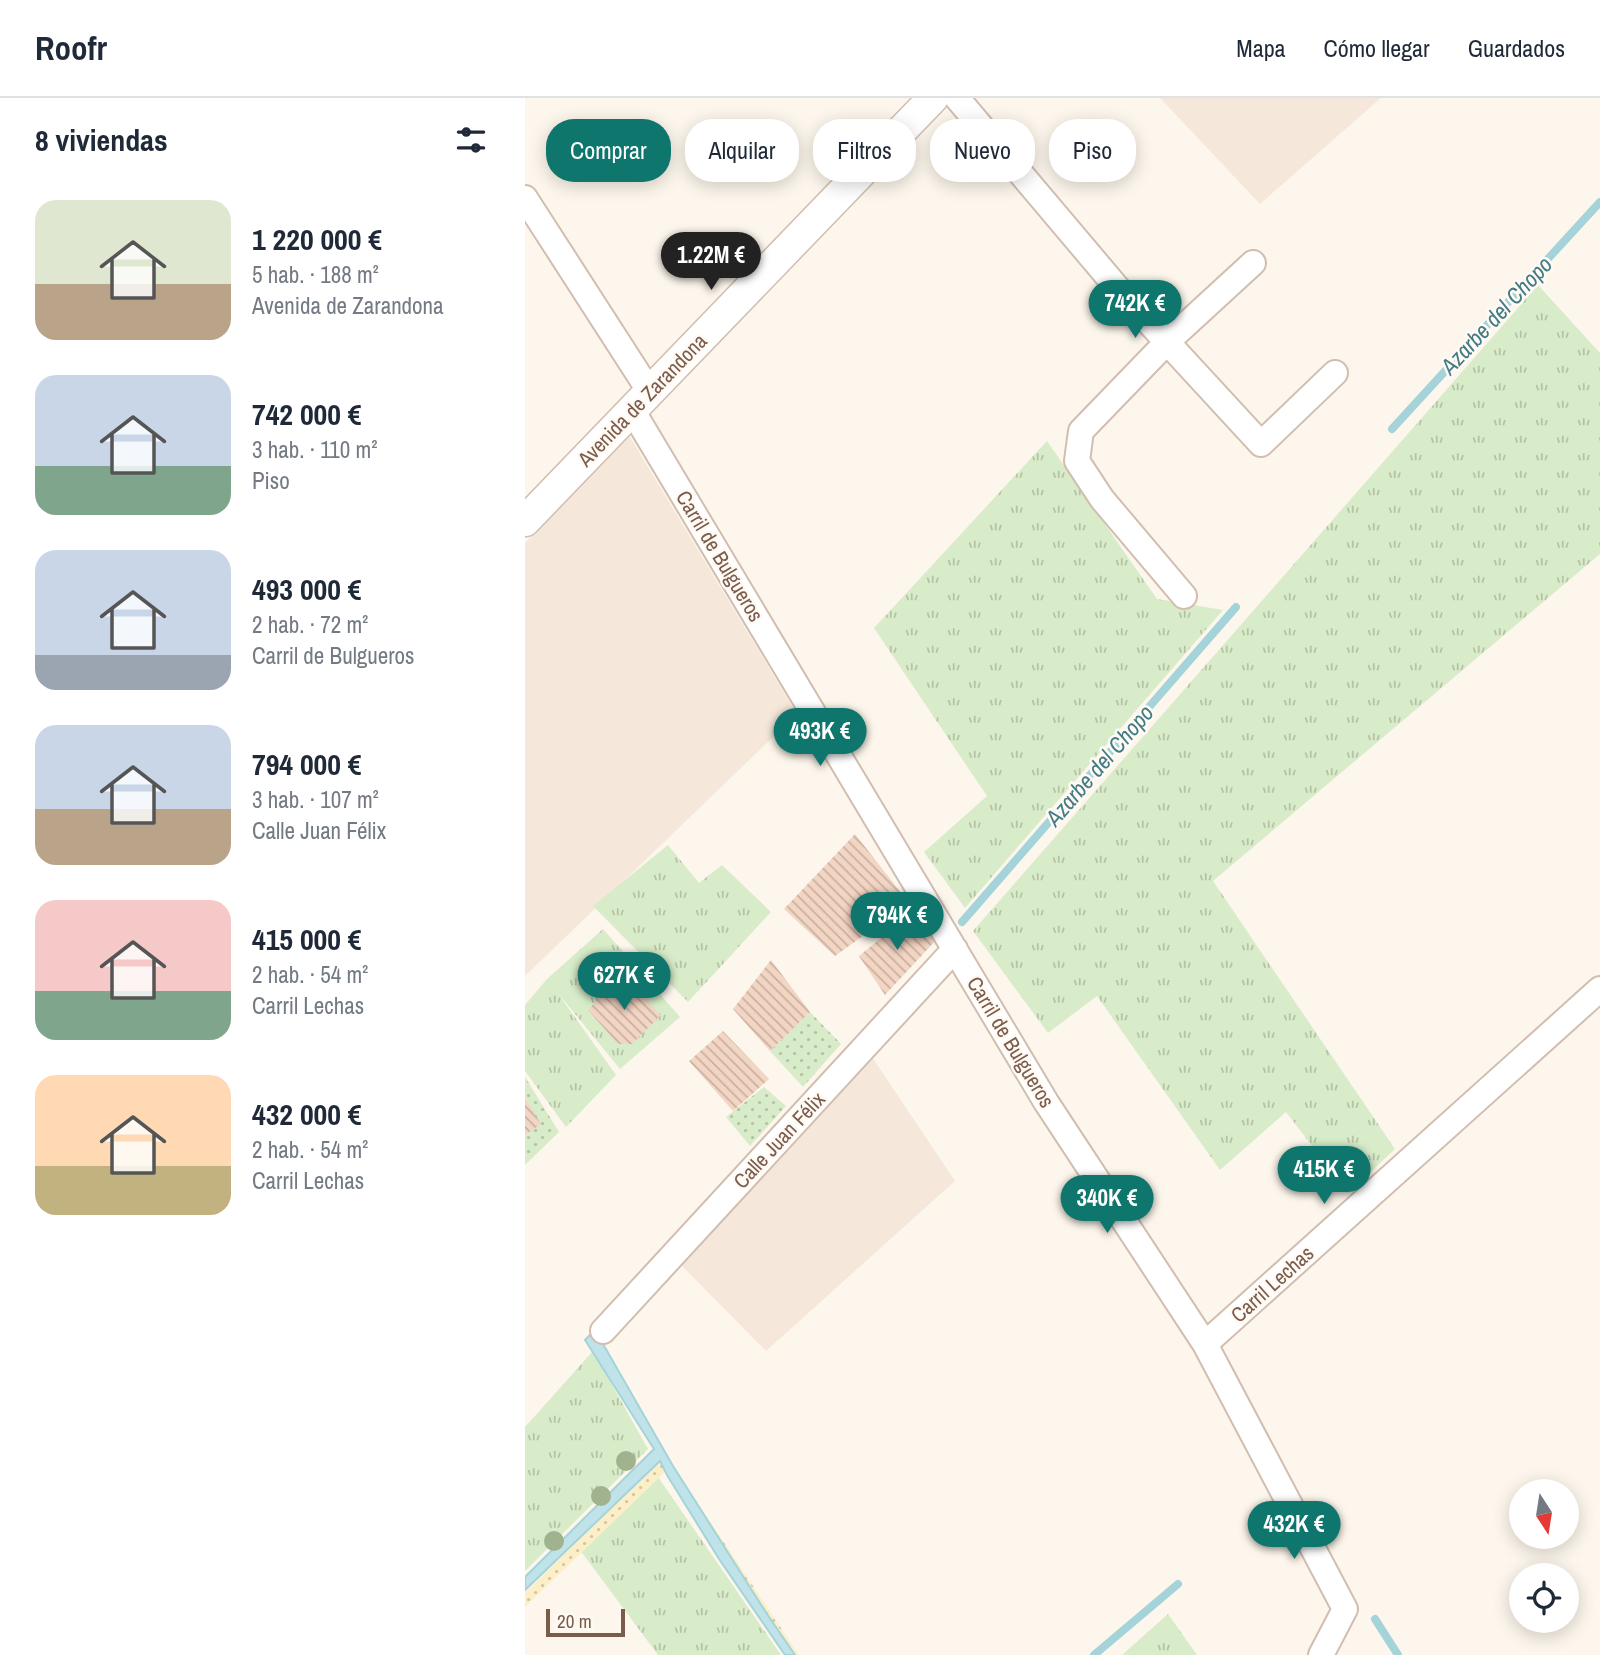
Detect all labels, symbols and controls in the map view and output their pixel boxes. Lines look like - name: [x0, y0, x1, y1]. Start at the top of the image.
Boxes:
- text: Roofr: [35, 26, 107, 70]
- text: Mapa: [1236, 32, 1286, 64]
- text: Cómo llegar: [1324, 32, 1430, 64]
- text: Guardados: [1468, 32, 1565, 64]
- chip: Comprar: [546, 119, 671, 182]
- chip: Alquilar: [685, 119, 799, 182]
- chip: Filtros: [813, 119, 916, 182]
- chip: Nuevo: [930, 119, 1035, 182]
- chip: Piso: [1049, 119, 1136, 182]
- text: 8 viviendas: [35, 120, 168, 160]
- icon: filters: [452, 121, 490, 159]
- text: 1 220 000 €: [252, 219, 382, 259]
- icon: home: [91, 228, 175, 312]
- pin: 1.22M €: [646, 232, 776, 292]
- text: 1.22M €: [677, 239, 745, 270]
- water label: Azarbe del Chopo: [1432, 249, 1559, 382]
- text: 5 hab. · 188 m²: [252, 259, 379, 290]
- pin: 742K €: [1078, 280, 1192, 340]
- text: 742K €: [1105, 287, 1165, 318]
- text: Avenida de Zarandona: [252, 290, 444, 321]
- street label: Avenida de Zarandona: [570, 327, 713, 474]
- text: 742 000 €: [252, 394, 361, 434]
- icon: home: [91, 403, 175, 487]
- text: 3 hab. · 110 m²: [252, 434, 378, 465]
- text: Piso: [252, 465, 290, 496]
- street label: Carril de Bulgueros: [669, 485, 771, 627]
- text: 493 000 €: [252, 569, 361, 609]
- icon: home: [91, 578, 175, 662]
- text: 2 hab. · 72 m²: [252, 609, 368, 640]
- text: Carril de Bulgueros: [252, 640, 414, 671]
- water label: Azarbe del Chopo: [1037, 698, 1160, 833]
- pin: 493K €: [763, 708, 877, 768]
- text: 493K €: [790, 715, 850, 746]
- text: 794 000 €: [252, 744, 361, 784]
- icon: home: [91, 753, 175, 837]
- text: 3 hab. · 107 m²: [252, 784, 379, 815]
- text: Calle Juan Félix: [252, 815, 386, 846]
- pin: 794K €: [840, 892, 954, 952]
- text: 794K €: [867, 899, 927, 930]
- text: 415 000 €: [252, 919, 361, 959]
- icon: home: [91, 928, 175, 1012]
- pin: 627K €: [567, 953, 681, 1012]
- text: 2 hab. · 54 m²: [252, 959, 368, 990]
- text: 627K €: [594, 959, 654, 990]
- street label: Carril de Bulgueros: [960, 971, 1062, 1113]
- text: Carril Lechas: [252, 990, 364, 1021]
- street label: Calle Juan Félix: [727, 1085, 832, 1195]
- text: 432 000 €: [252, 1094, 361, 1134]
- icon: home: [91, 1103, 175, 1187]
- text: 2 hab. · 54 m²: [252, 1134, 368, 1165]
- pin: 415K €: [1267, 1146, 1381, 1206]
- text: 415K €: [1294, 1153, 1354, 1184]
- text: Carril Lechas: [252, 1165, 364, 1196]
- pin: 340K €: [1050, 1176, 1164, 1235]
- text: 340K €: [1077, 1182, 1137, 1213]
- street label: Carril Lechas: [1224, 1239, 1320, 1329]
- north arrow: [1509, 1479, 1579, 1549]
- map controls: [1509, 1479, 1579, 1633]
- pin: 432K €: [1237, 1502, 1351, 1561]
- text: 432K €: [1264, 1508, 1324, 1539]
- button: locate: [1509, 1563, 1579, 1633]
- scale bar: [546, 1606, 625, 1638]
- text: 20 m: [557, 1608, 592, 1634]

